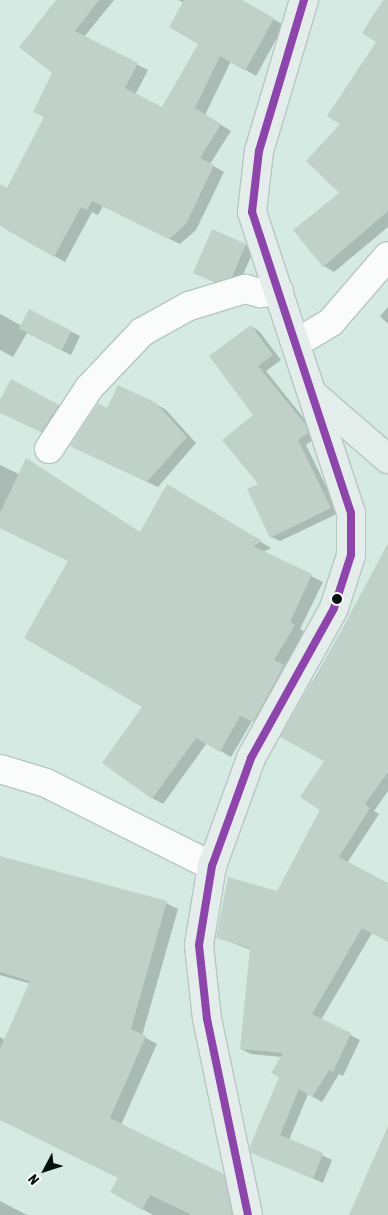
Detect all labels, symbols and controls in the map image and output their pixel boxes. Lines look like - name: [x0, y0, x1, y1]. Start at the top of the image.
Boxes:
- unlabelled marker: [332, 594, 342, 604]
- north arrow: [20, 1145, 70, 1195]
- text: N: [25, 1171, 42, 1188]

